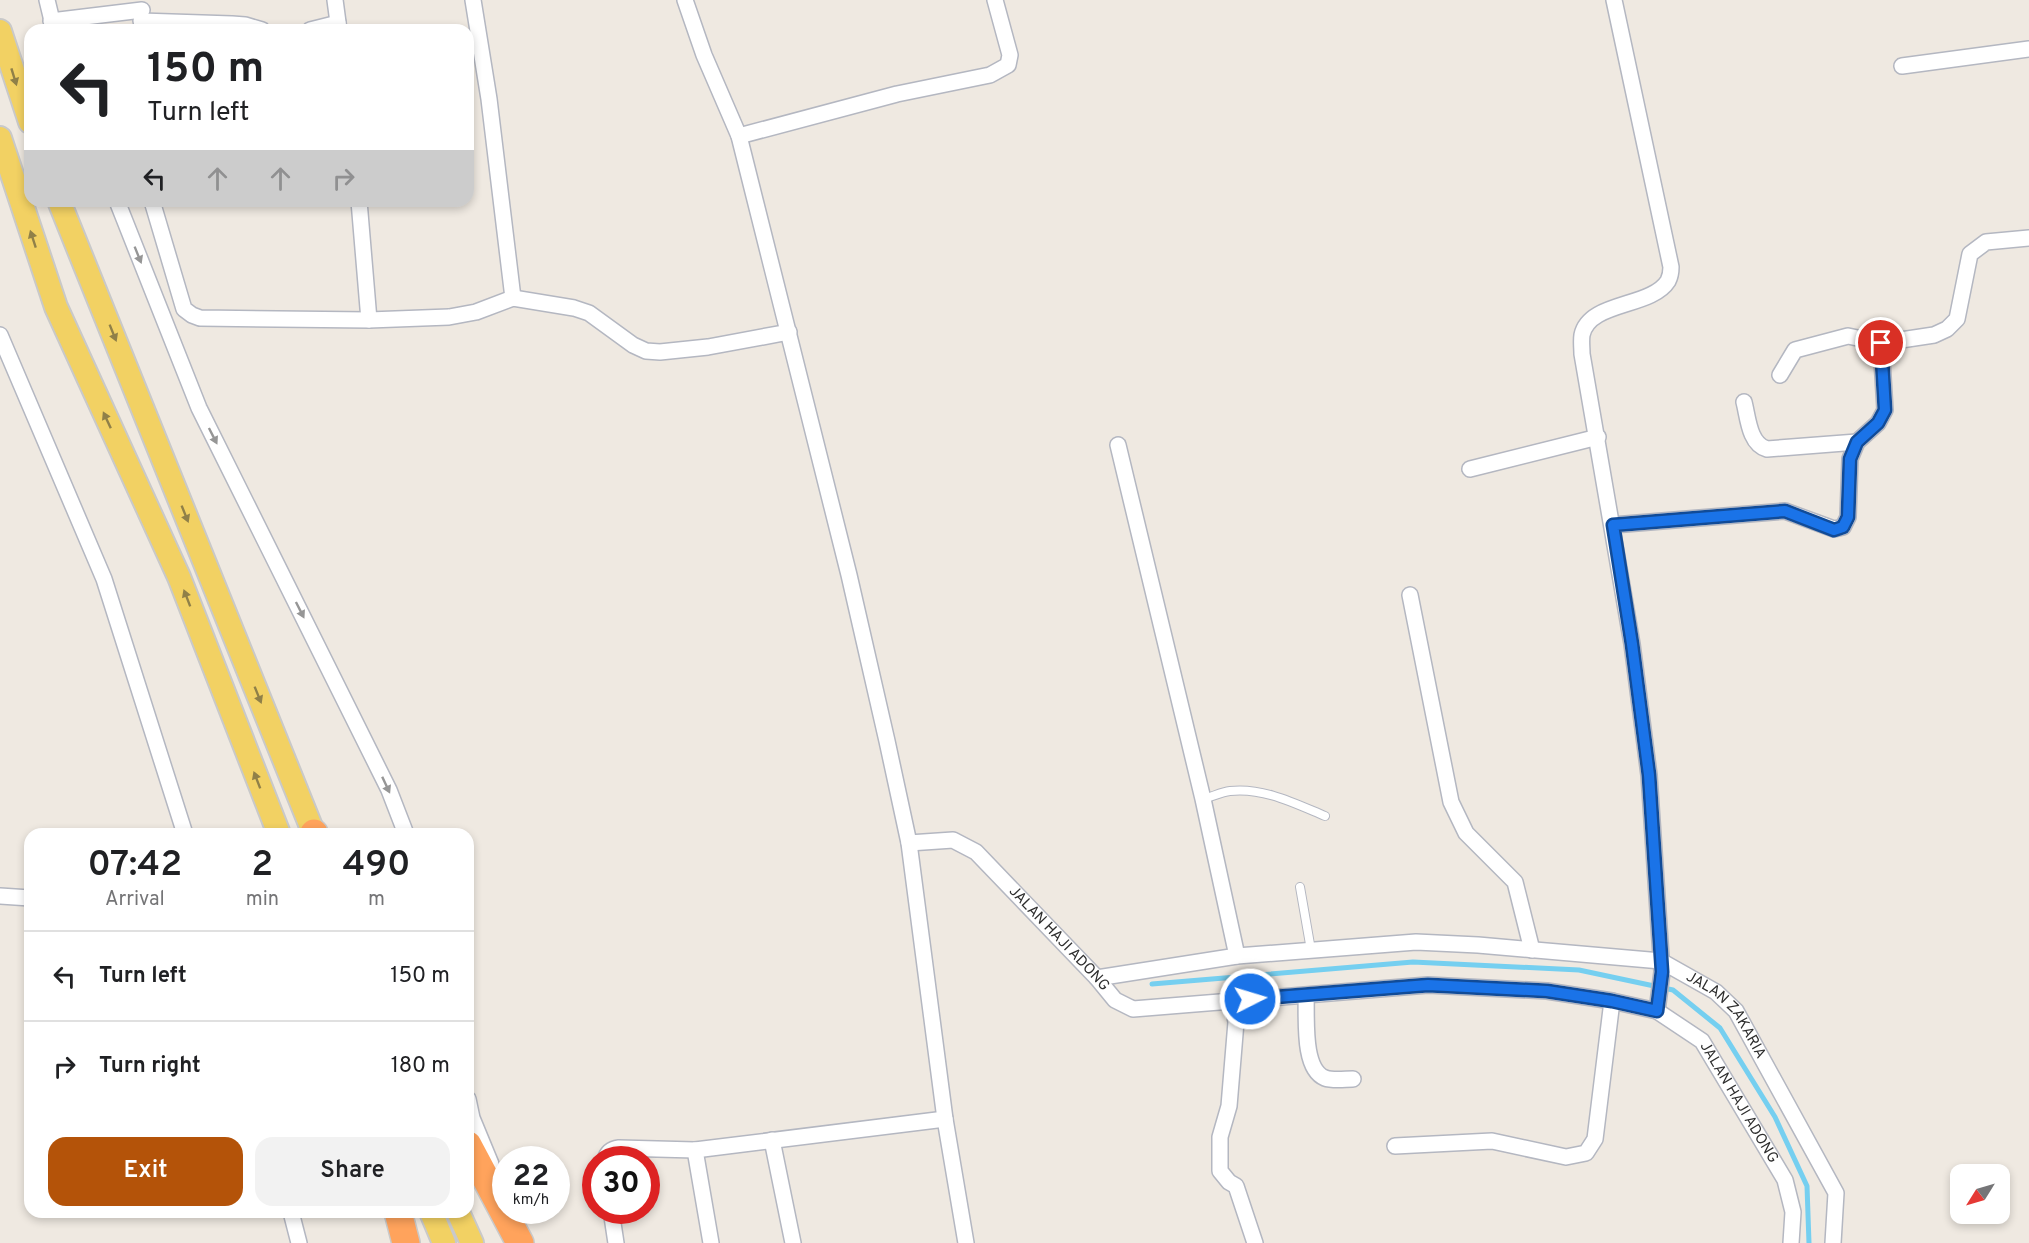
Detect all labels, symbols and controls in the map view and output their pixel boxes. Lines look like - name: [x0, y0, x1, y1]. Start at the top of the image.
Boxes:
- text: 150 m: [147, 44, 264, 97]
- icon: left: [48, 48, 126, 126]
- one-way arrow: [10, 68, 19, 86]
- text: Turn left: [147, 96, 249, 130]
- icon: left: [138, 162, 171, 195]
- icon: ahead: [201, 162, 234, 195]
- icon: ahead: [264, 162, 297, 195]
- icon: right: [327, 162, 360, 195]
- one-way arrow: [28, 230, 38, 248]
- one-way arrow: [133, 247, 143, 265]
- pin: [1855, 317, 1906, 368]
- one-way arrow: [108, 324, 118, 342]
- icon: arrive: [1864, 326, 1897, 359]
- one-way arrow: [103, 411, 112, 428]
- one-way arrow: [208, 427, 217, 444]
- one-way arrow: [181, 505, 190, 523]
- one-way arrow: [182, 588, 192, 606]
- one-way arrow: [294, 601, 304, 619]
- one-way arrow: [254, 686, 263, 704]
- one-way arrow: [252, 770, 262, 788]
- one-way arrow: [382, 776, 391, 793]
- text: 07:42: [87, 843, 182, 889]
- text: 2: [251, 843, 273, 889]
- text: 490: [342, 843, 411, 889]
- street label: JALAN HAJI ADONG: [1004, 882, 1113, 995]
- text: Arrival: [105, 887, 165, 913]
- text: min: [246, 887, 279, 913]
- text: m: [368, 887, 385, 913]
- icon: left: [48, 960, 81, 993]
- text: Turn left: [99, 963, 187, 990]
- text: 150 m: [390, 963, 450, 990]
- position arrow: [1218, 967, 1282, 1031]
- street label: JALAN ZAKARIA: [1683, 968, 1770, 1062]
- street label: JALAN HAJI ADONG: [1695, 1038, 1782, 1167]
- icon: right: [48, 1050, 81, 1083]
- text: Turn right: [99, 1053, 201, 1080]
- text: 180 m: [391, 1053, 450, 1080]
- button: Exit: [48, 1137, 243, 1206]
- button: Share: [255, 1137, 450, 1206]
- speed limit sign: 30: [582, 1146, 660, 1224]
- text: 22: [513, 1159, 549, 1196]
- north arrow: [1950, 1164, 2010, 1224]
- map controls: [1950, 1164, 2010, 1224]
- text: km/h: [513, 1191, 549, 1210]

